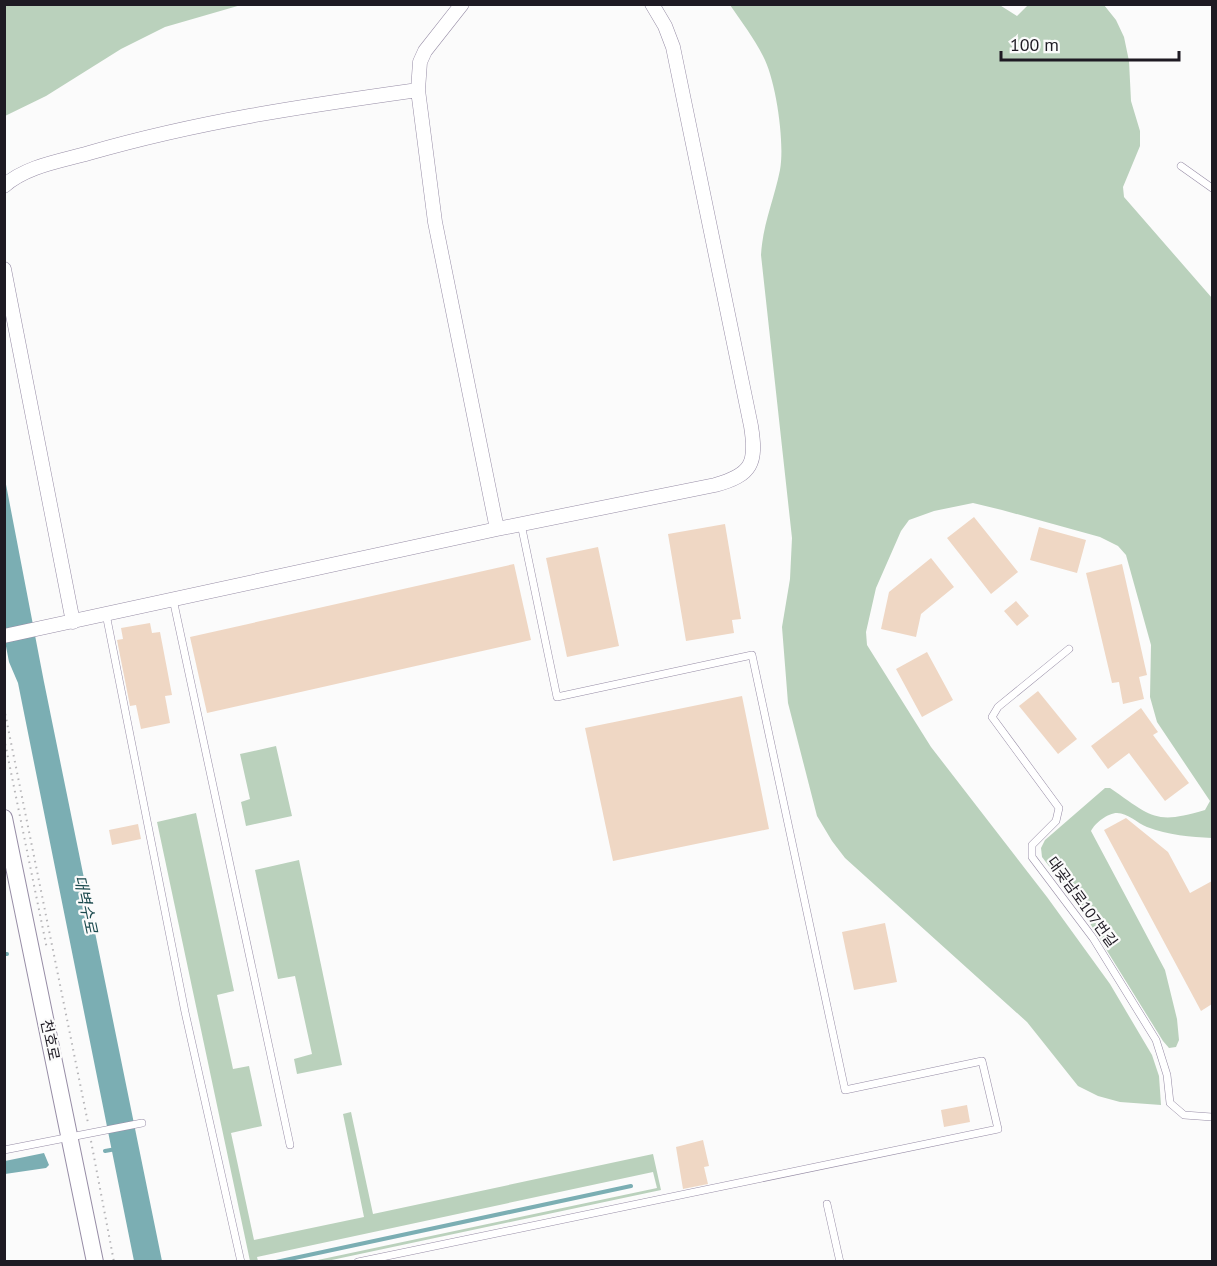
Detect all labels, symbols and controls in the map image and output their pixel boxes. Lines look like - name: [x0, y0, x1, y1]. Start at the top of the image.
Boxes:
- scale bar: [1001, 24, 1180, 62]
- text: 100 m: [1010, 33, 1059, 56]
- street label: 대곶남로107번길: [1043, 853, 1122, 951]
- water label: 대벽수로: [70, 873, 102, 936]
- street label: 천호로: [37, 1018, 64, 1062]

